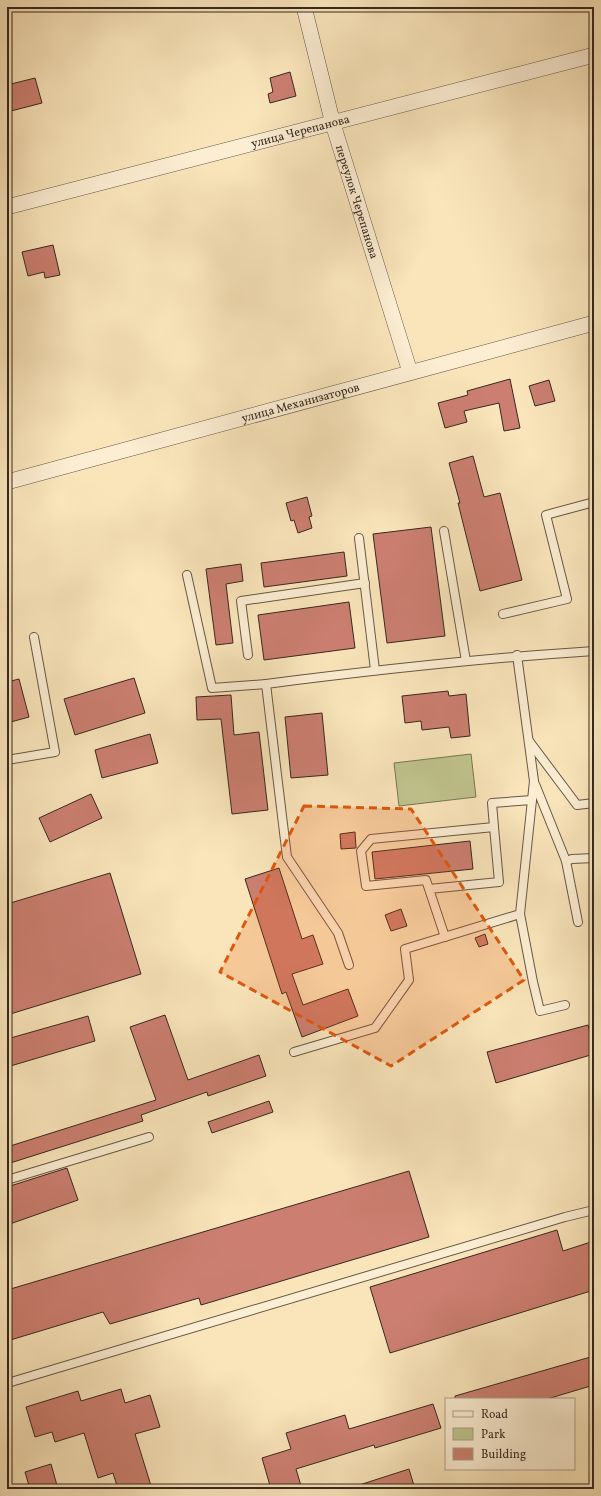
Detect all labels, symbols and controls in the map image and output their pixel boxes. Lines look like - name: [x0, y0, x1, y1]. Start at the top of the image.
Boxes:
- street label: улица Черепанова: [250, 112, 352, 152]
- street label: переулок Черепанова: [331, 143, 381, 261]
- street label: улица Механизаторов: [240, 380, 362, 427]
- legend: [445, 1398, 575, 1470]
- text: Road: [481, 1407, 508, 1423]
- text: Park: [481, 1427, 506, 1443]
- text: Building: [481, 1447, 526, 1463]

